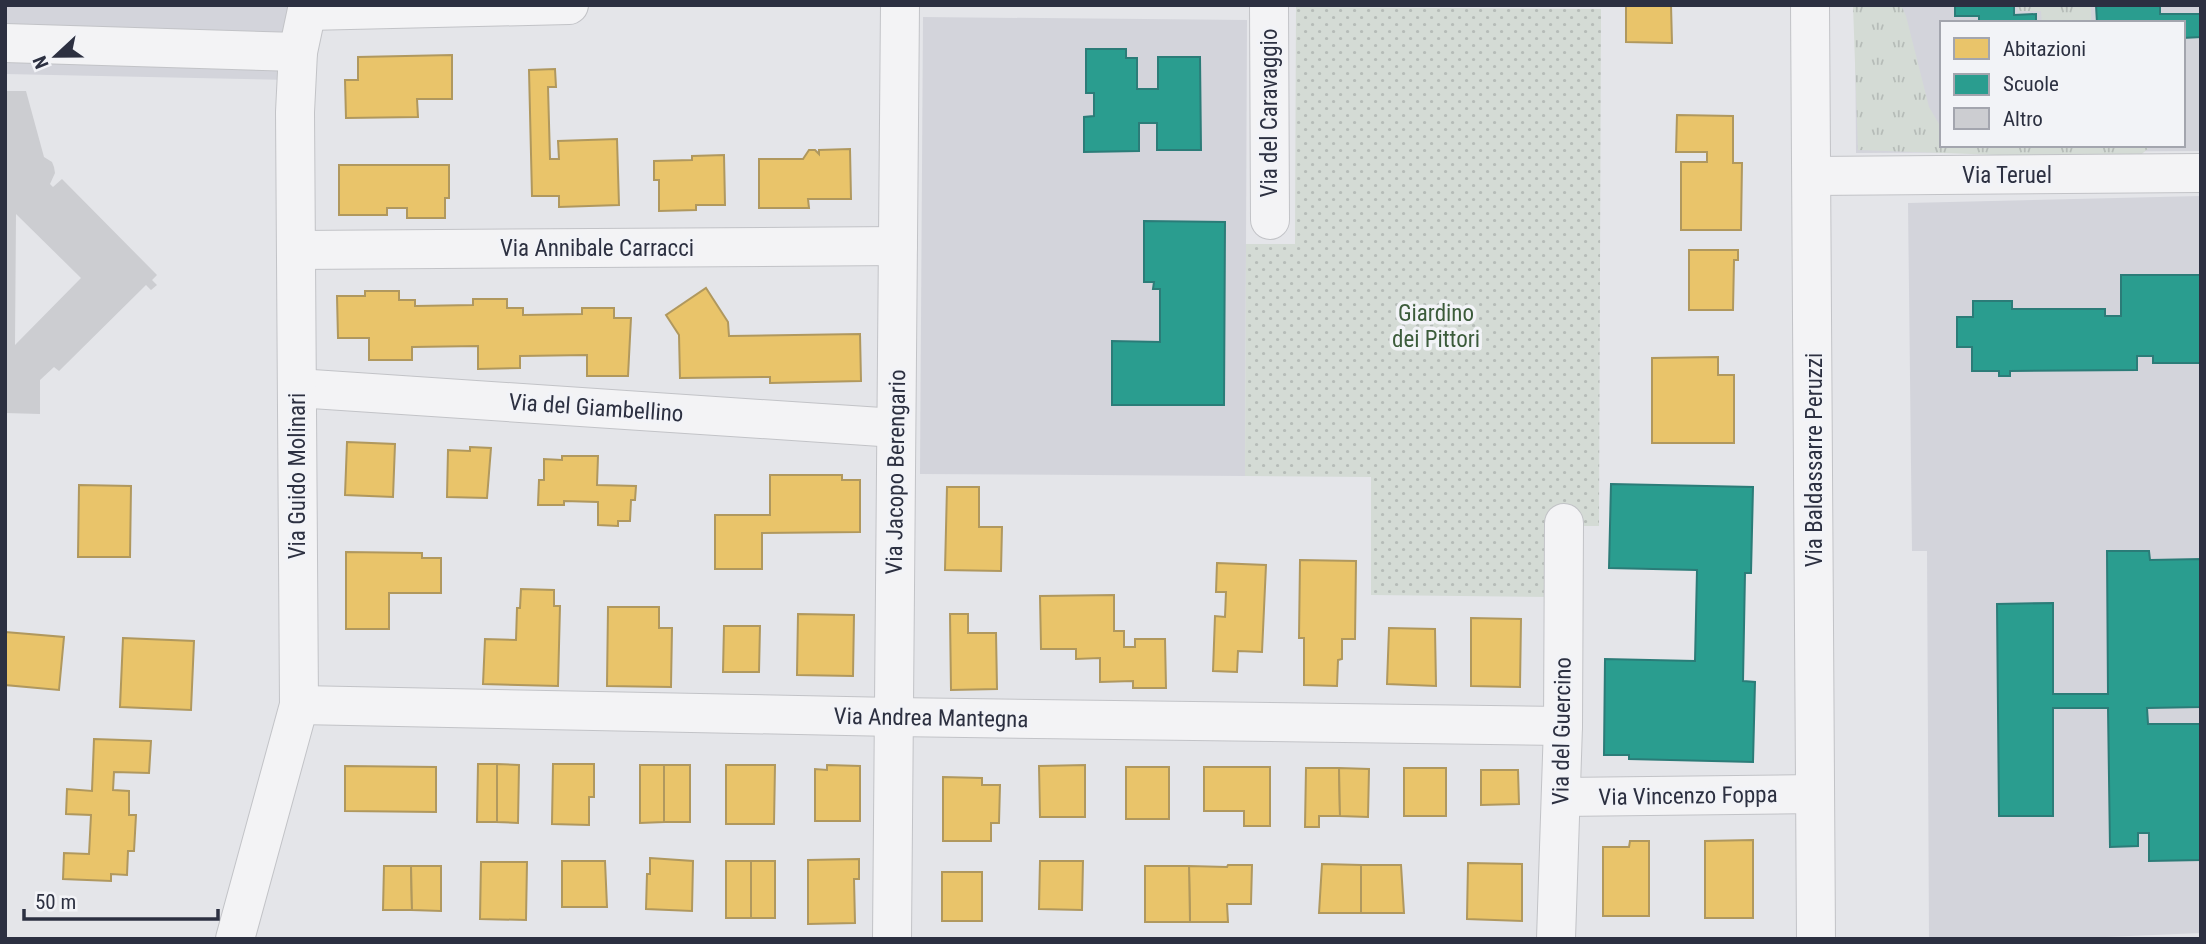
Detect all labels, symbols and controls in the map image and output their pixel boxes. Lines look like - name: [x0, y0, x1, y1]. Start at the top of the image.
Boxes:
- north arrow: [21, 21, 91, 91]
- legend: [1940, 21, 2185, 147]
- street label: Via del Caravaggio: [1256, 29, 1283, 197]
- text: Abitazioni: [2003, 37, 2086, 61]
- text: N: [28, 52, 54, 72]
- text: Scuole: [2003, 72, 2059, 96]
- text: Altro: [2003, 107, 2043, 131]
- street label: Via Teruel: [1962, 162, 2052, 189]
- street label: Via Annibale Carracci: [500, 235, 694, 262]
- park label: Giardino dei Pittori: [1392, 300, 1480, 353]
- street label: Via Baldassarre Peruzzi: [1801, 353, 1828, 567]
- street label: Via Jacopo Berengario: [881, 369, 911, 575]
- street label: Via del Giambellino: [508, 388, 684, 428]
- street label: Via Guido Molinari: [284, 393, 311, 559]
- street label: Via del Guercino: [1547, 657, 1577, 805]
- street label: Via Andrea Mantegna: [833, 703, 1029, 733]
- street label: Via Vincenzo Foppa: [1598, 781, 1778, 811]
- scale bar: [24, 878, 219, 922]
- text: 50 m: [35, 890, 76, 914]

